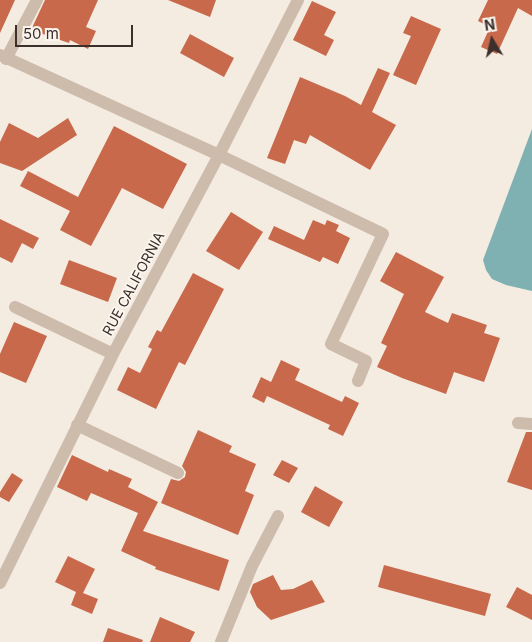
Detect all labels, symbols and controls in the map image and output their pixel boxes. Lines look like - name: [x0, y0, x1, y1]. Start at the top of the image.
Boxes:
- scale bar: [18, 15, 135, 47]
- north arrow: [467, 15, 517, 65]
- text: N: [483, 15, 496, 34]
- text: 50 m: [23, 24, 59, 43]
- street label: RUE CALIFORNIA: [100, 229, 168, 339]

